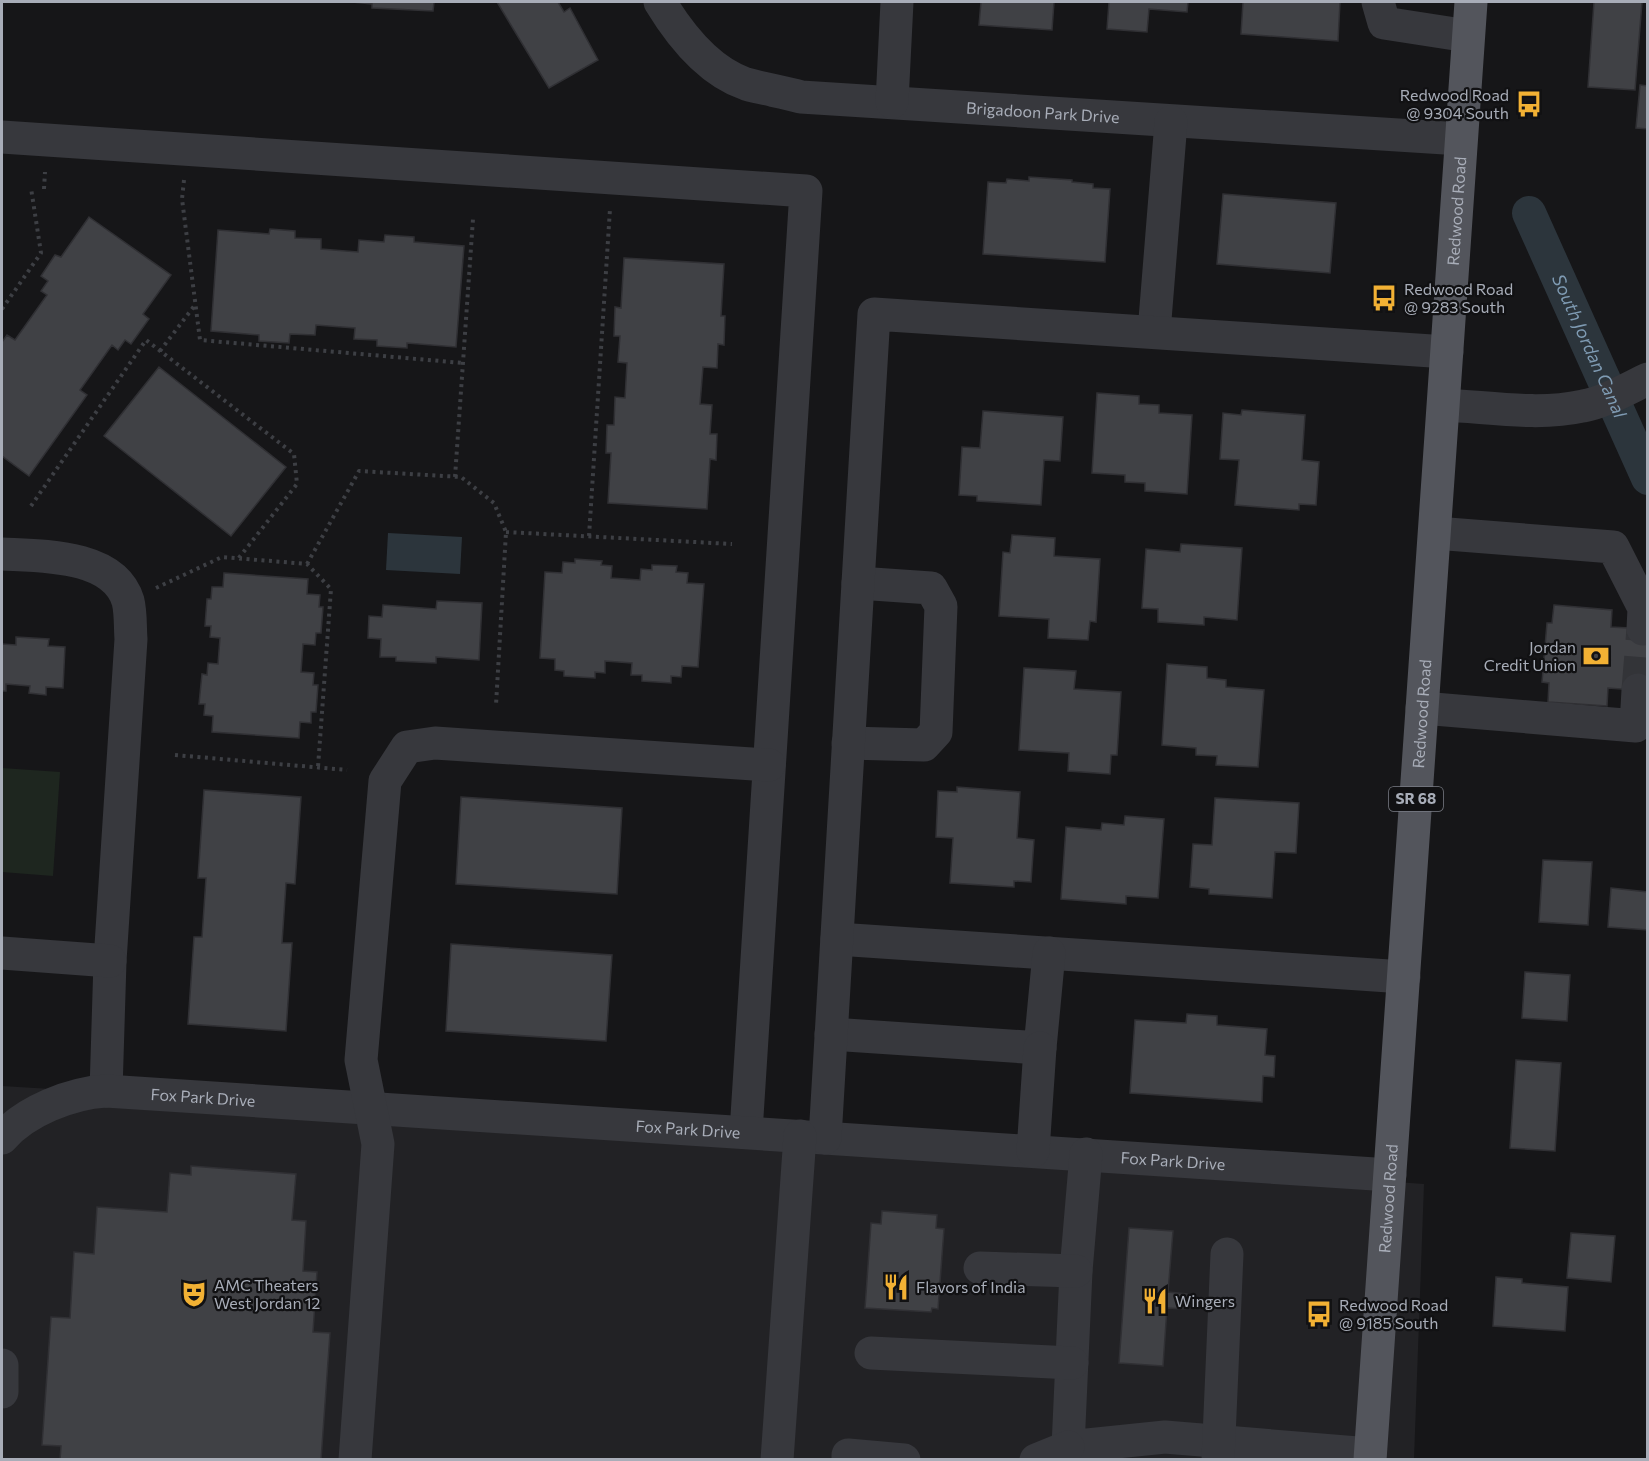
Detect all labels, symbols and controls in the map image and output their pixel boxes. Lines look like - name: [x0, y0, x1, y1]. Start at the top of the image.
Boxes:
- place label: Redwood Road @ 9304 South: [1400, 85, 1509, 122]
- bus stop icon: Redwood Road @ 9304 South: [1514, 89, 1544, 119]
- street label: Brigadoon Park Drive: [966, 98, 1120, 126]
- street label: Redwood Road: [1443, 156, 1469, 266]
- water label: South Jordan Canal: [1548, 270, 1632, 421]
- place label: Redwood Road @ 9283 South: [1404, 279, 1513, 316]
- bus stop icon: Redwood Road @ 9283 South: [1369, 283, 1399, 313]
- place label: Jordan Credit Union: [1484, 637, 1576, 674]
- bank icon: Jordan Credit Union: [1581, 641, 1611, 671]
- street label: Redwood Road: [1408, 659, 1434, 769]
- road number: SR 68: [1389, 787, 1443, 811]
- street label: Fox Park Drive: [150, 1084, 256, 1110]
- street label: Fox Park Drive: [635, 1116, 741, 1141]
- street label: Redwood Road: [1374, 1143, 1401, 1254]
- street label: Fox Park Drive: [1120, 1147, 1226, 1173]
- restaurant icon: Flavors of India: [881, 1272, 911, 1302]
- place label: AMC Theaters West Jordan 12: [214, 1275, 321, 1312]
- place label: Flavors of India: [916, 1277, 1026, 1296]
- theatre icon: AMC Theaters West Jordan 12: [179, 1279, 209, 1309]
- restaurant icon: Wingers: [1140, 1286, 1170, 1316]
- place label: Wingers: [1175, 1291, 1235, 1310]
- place label: Redwood Road @ 9185 South: [1339, 1295, 1448, 1332]
- bus stop icon: Redwood Road @ 9185 South: [1304, 1299, 1334, 1329]

